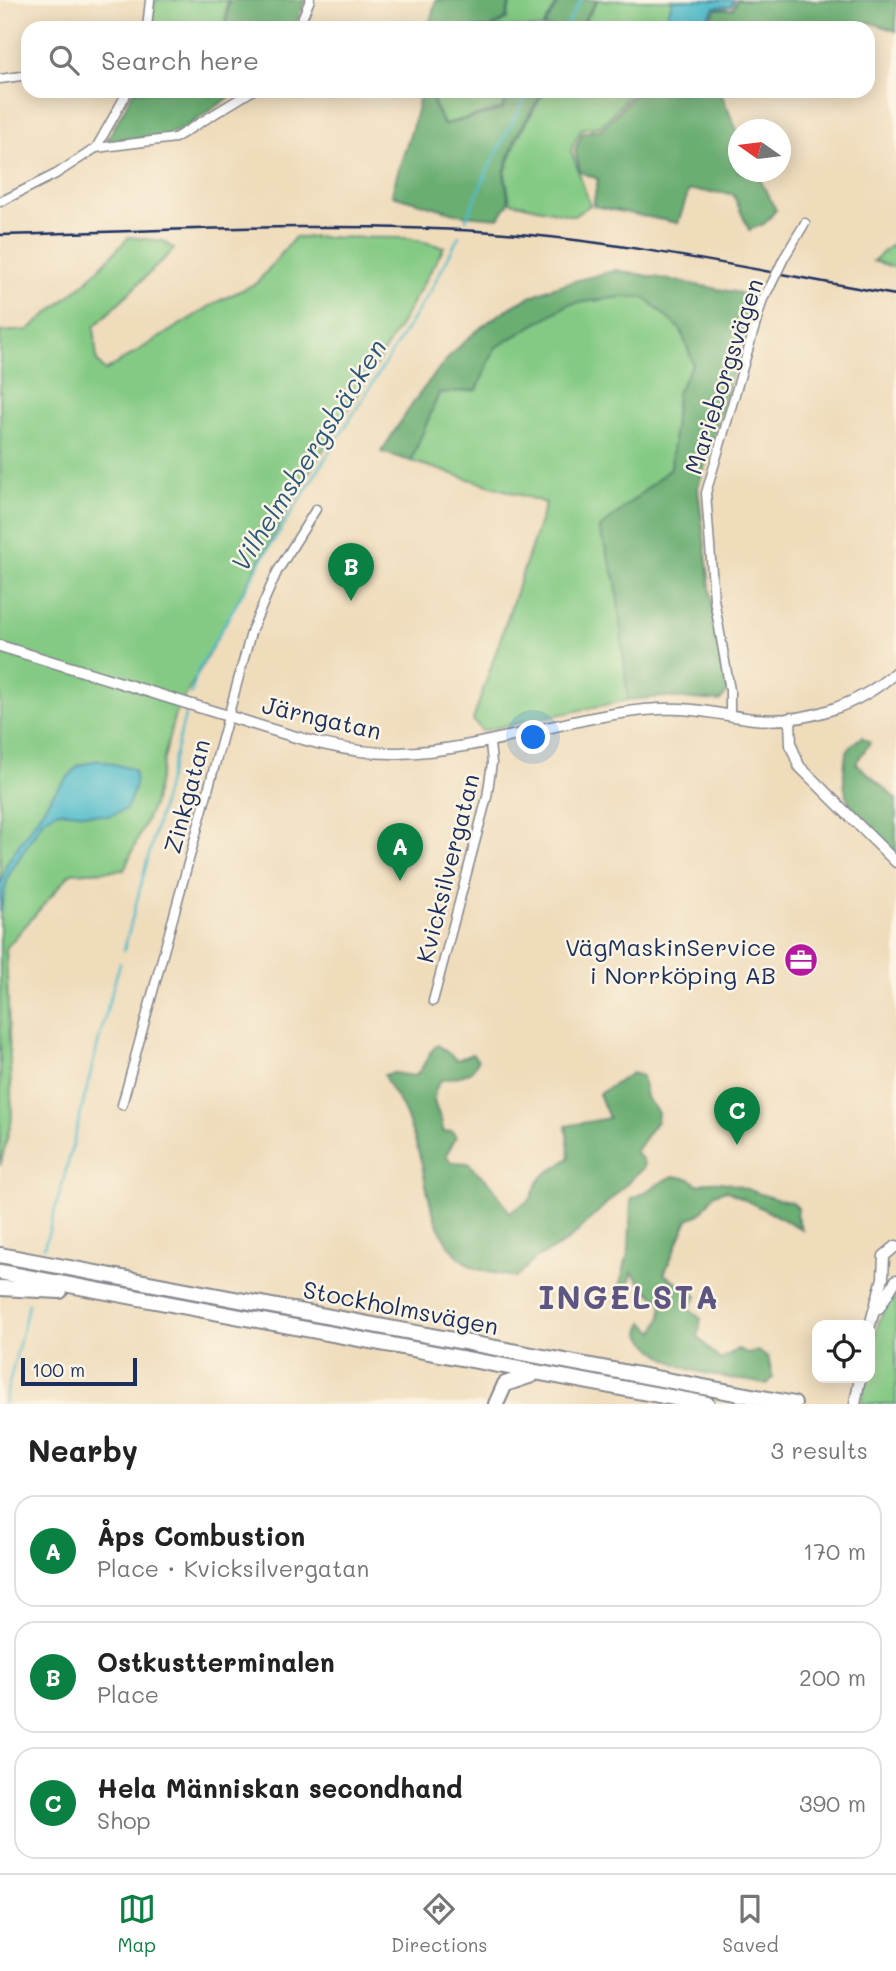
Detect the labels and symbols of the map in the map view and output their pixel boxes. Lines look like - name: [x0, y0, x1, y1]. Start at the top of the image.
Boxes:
- north arrow: [728, 119, 791, 182]
- street label: Marieborgsvägen: [677, 274, 769, 478]
- water label: Vilhelmsbergsbäcken: [222, 332, 394, 578]
- pin: B: [328, 543, 374, 601]
- street label: Järngatan: [259, 688, 385, 746]
- your location: [516, 720, 550, 754]
- street label: Zinkgatan: [156, 735, 216, 857]
- street label: Kvicksilvergatan: [409, 770, 485, 966]
- pin: A: [377, 823, 423, 881]
- place label: VägMaskinService i Norrköping AB: [565, 931, 776, 990]
- office icon: VägMaskinService i Norrköping AB: [782, 941, 820, 979]
- pin: C: [714, 1087, 760, 1145]
- street label: Stockholmsvägen: [301, 1273, 501, 1341]
- district label: INGELSTA: [538, 1275, 720, 1317]
- scale bar: [21, 1355, 136, 1387]

